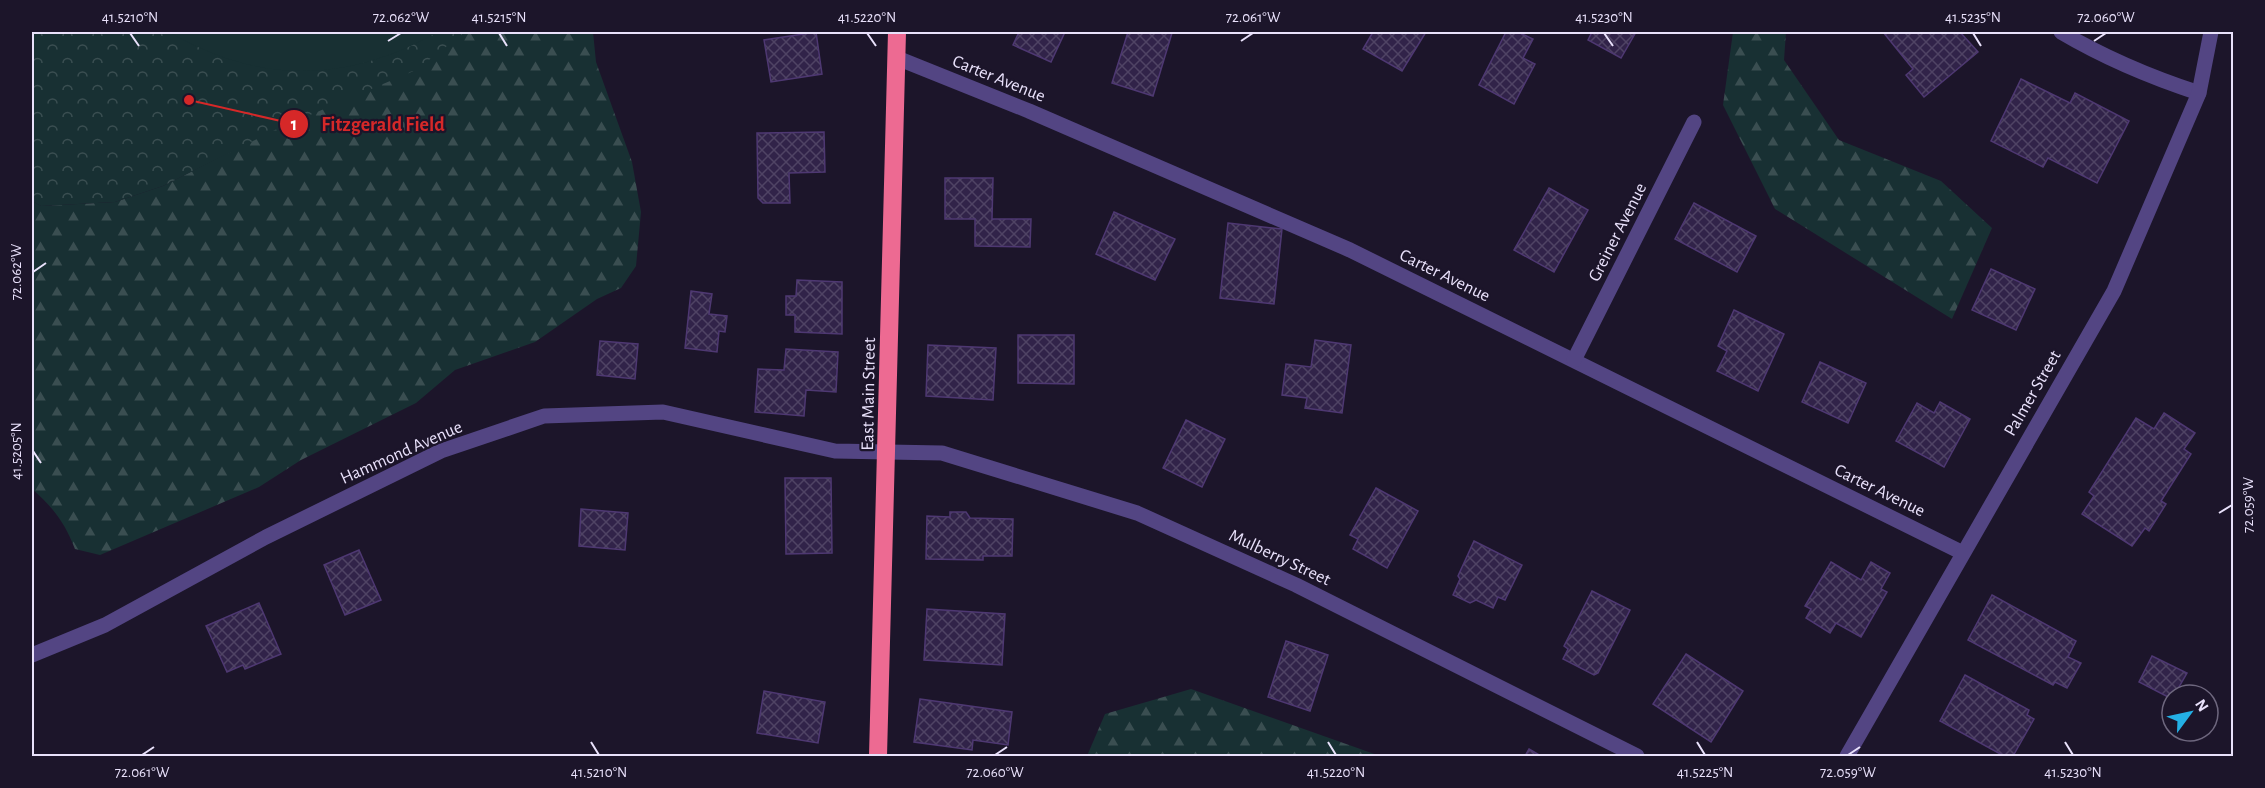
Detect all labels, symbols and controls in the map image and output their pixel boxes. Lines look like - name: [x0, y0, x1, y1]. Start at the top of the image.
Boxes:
- text: 41.5210°N: [102, 10, 158, 25]
- text: 72.062°W: [373, 10, 430, 25]
- text: 41.5215°N: [472, 10, 526, 25]
- text: 41.5220°N: [838, 10, 896, 25]
- text: 72.061°W: [1226, 10, 1281, 25]
- text: 41.5230°N: [1575, 10, 1633, 25]
- text: 41.5235°N: [1945, 10, 2001, 25]
- text: 72.060°W: [2077, 10, 2135, 25]
- street label: Carter Avenue: [950, 52, 1048, 106]
- callout: Fitzgerald Field: [279, 105, 456, 143]
- text: Fitzgerald Field: [321, 115, 445, 135]
- text: 1: [291, 116, 297, 134]
- street label: Greiner Avenue: [1585, 180, 1650, 285]
- text: 72.062°W: [9, 243, 24, 300]
- street label: Carter Avenue: [1396, 246, 1493, 306]
- street label: East Main Street: [859, 337, 879, 451]
- street label: Palmer Street: [2001, 347, 2065, 439]
- street label: Hammond Avenue: [338, 418, 465, 488]
- text: 41.5205°N: [9, 422, 24, 480]
- street label: Carter Avenue: [1831, 461, 1928, 521]
- text: 72.059°W: [2241, 477, 2256, 533]
- street label: Mulberry Street: [1226, 527, 1333, 589]
- north arrow: [2160, 683, 2220, 743]
- text: N: [2192, 696, 2211, 714]
- text: 72.061°W: [115, 765, 170, 780]
- text: 41.5210°N: [571, 765, 627, 780]
- text: 72.060°W: [966, 765, 1024, 780]
- text: 41.5220°N: [1307, 765, 1365, 780]
- text: 41.5225°N: [1677, 765, 1733, 780]
- text: 72.059°W: [1820, 765, 1876, 780]
- text: 41.5230°N: [2044, 765, 2102, 780]

